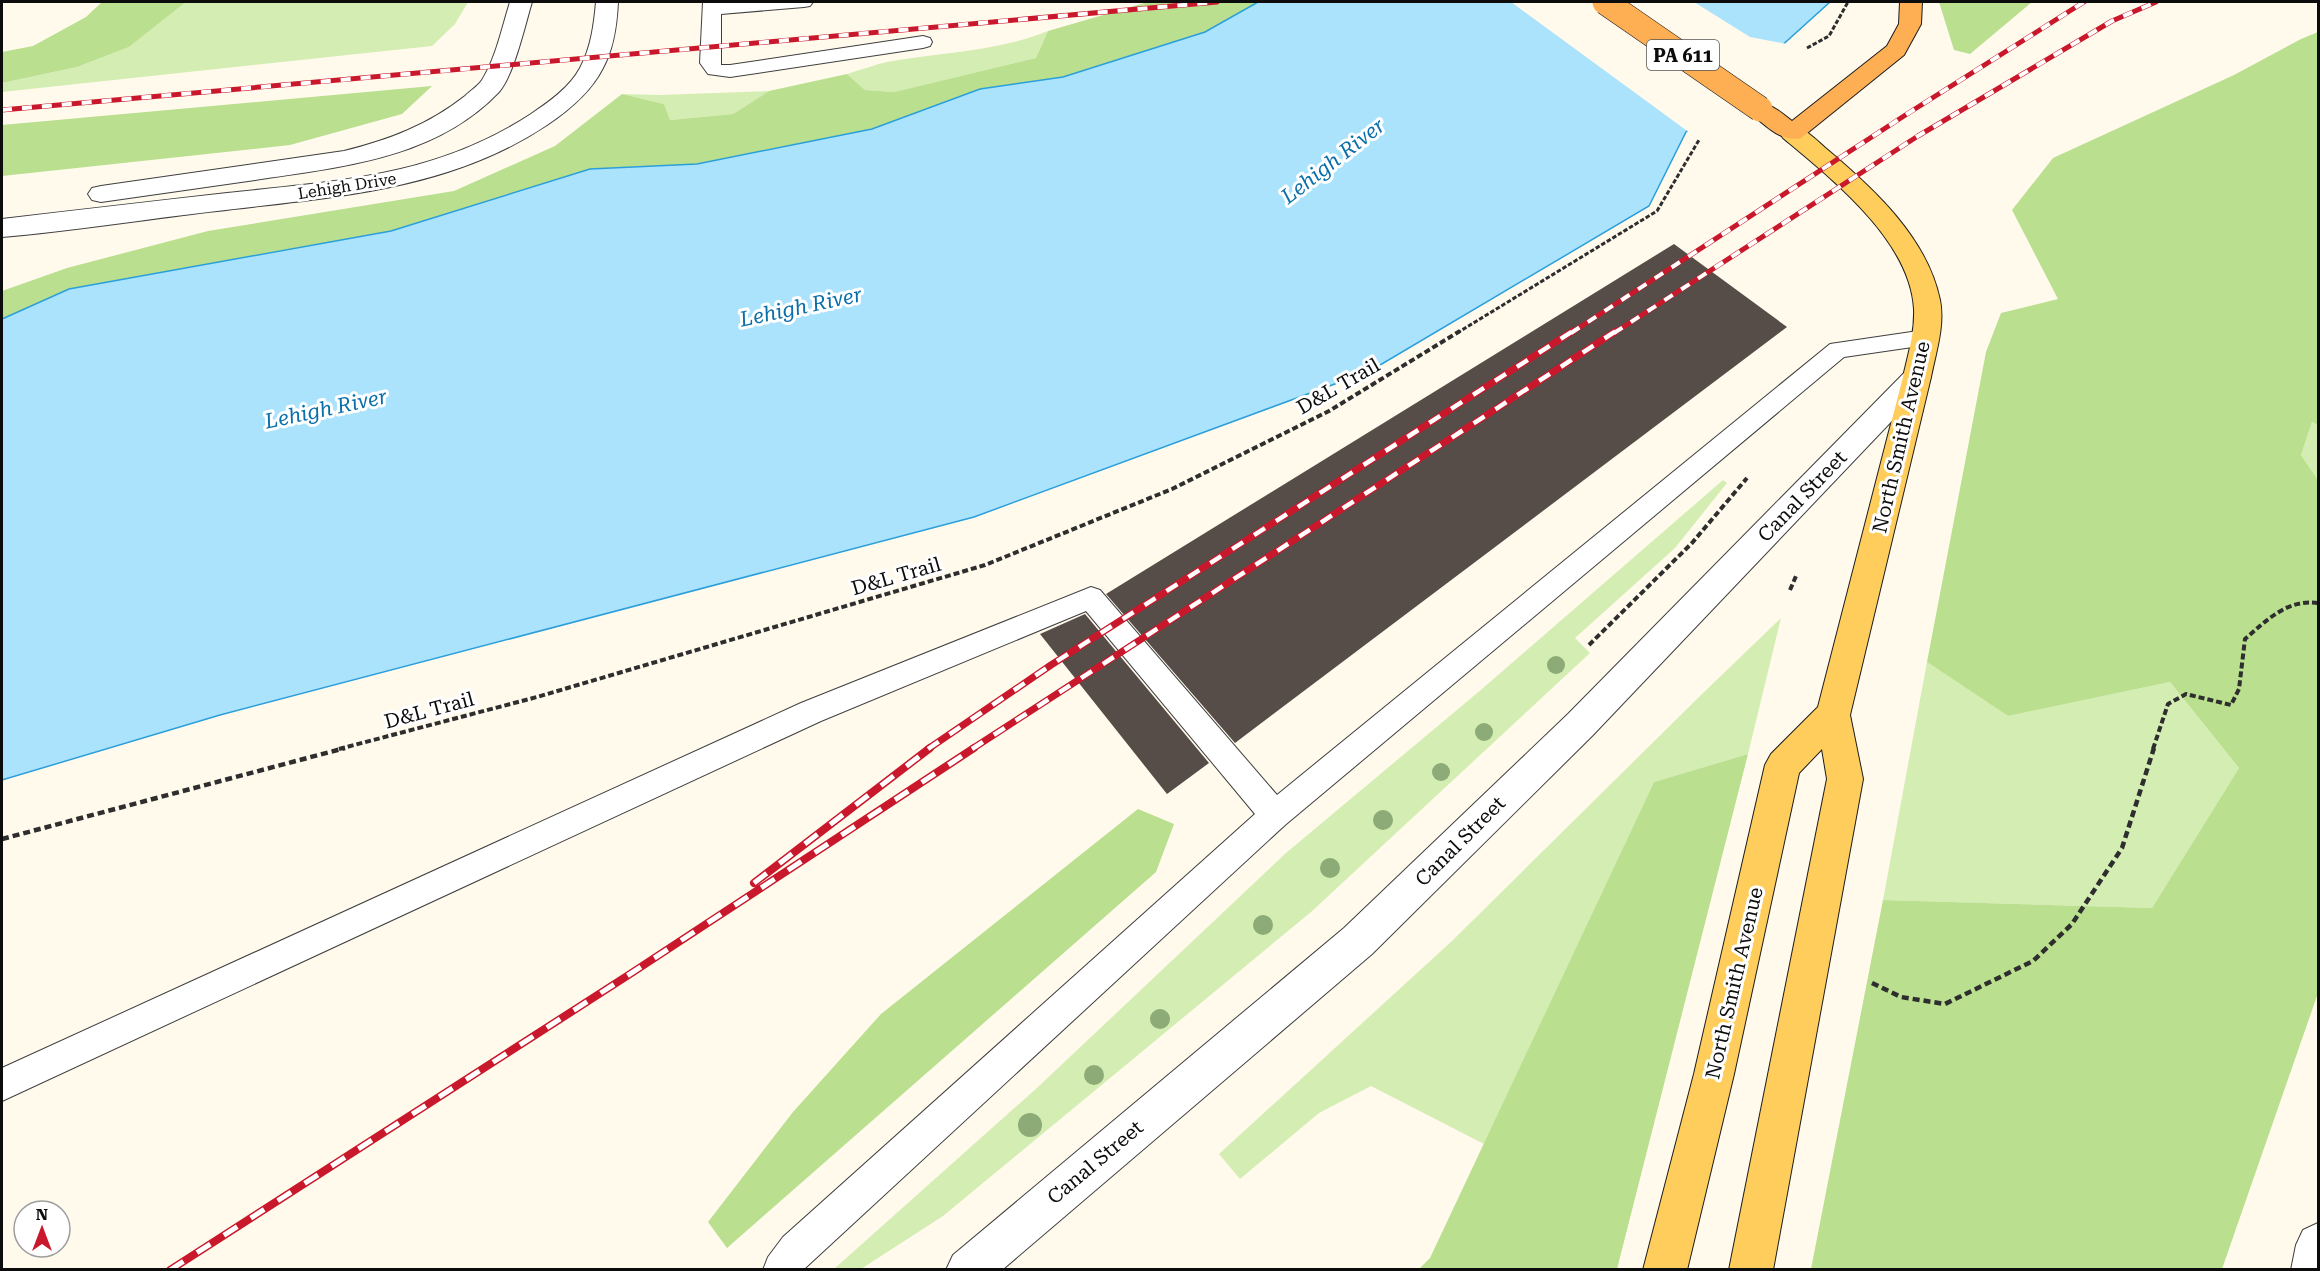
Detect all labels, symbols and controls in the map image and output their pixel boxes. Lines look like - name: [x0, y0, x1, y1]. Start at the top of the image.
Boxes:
- road number: PA 611: [1647, 40, 1719, 70]
- water label: Lehigh River: [1276, 113, 1390, 209]
- street label: Lehigh Drive: [296, 169, 398, 203]
- water label: Lehigh River: [737, 282, 865, 332]
- street label: North Smith Avenue: [1867, 339, 1935, 535]
- street label: D&L Trail: [1292, 353, 1384, 419]
- water label: Lehigh River: [262, 384, 390, 434]
- street label: Canal Street: [1753, 445, 1852, 547]
- street label: D&L Trail: [849, 552, 943, 600]
- street label: D&L Trail: [382, 687, 476, 733]
- street label: Canal Street: [1410, 791, 1510, 891]
- street label: North Smith Avenue: [1700, 885, 1768, 1081]
- street label: Canal Street: [1042, 1115, 1148, 1209]
- north arrow: [12, 1199, 72, 1259]
- text: N: [36, 1205, 48, 1224]

